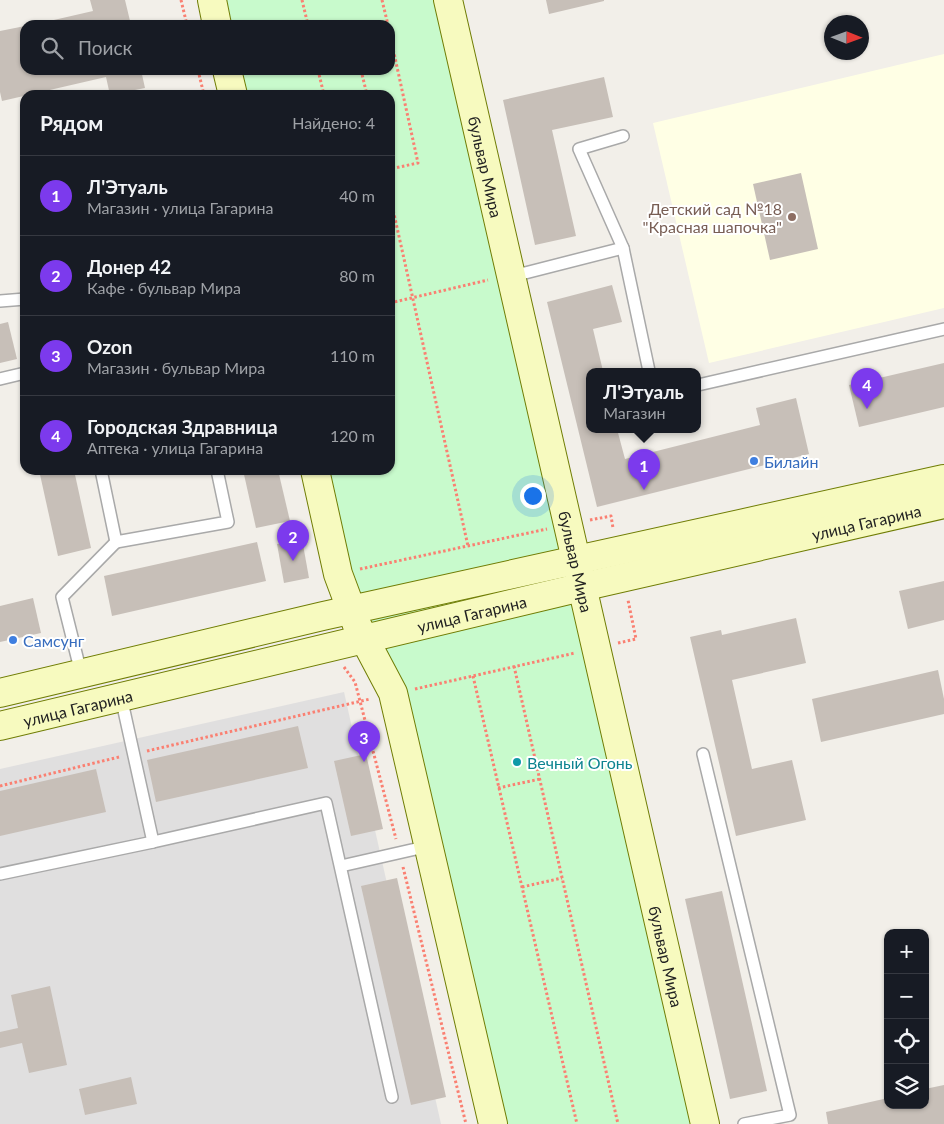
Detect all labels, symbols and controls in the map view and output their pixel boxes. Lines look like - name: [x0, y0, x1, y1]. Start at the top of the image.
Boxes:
- north arrow: [824, 15, 869, 60]
- search box: [20, 20, 395, 75]
- icon: search: [38, 34, 66, 62]
- text: Поиск: [78, 36, 132, 59]
- text: Рядом: [40, 110, 103, 135]
- text: Найдено: 4: [292, 113, 375, 132]
- street label: бульвар Мира: [465, 114, 507, 219]
- text: Л'Этуаль: [87, 175, 168, 198]
- text: 1: [51, 186, 61, 205]
- text: 40 m: [339, 186, 375, 205]
- text: Магазин · улица Гагарина: [87, 198, 273, 217]
- place label: Детский сад №18 "Красная шапочка": [643, 199, 782, 236]
- marker: Детский сад №18 "Красная шапочка": [786, 211, 798, 223]
- text: Донер 42: [87, 255, 171, 278]
- text: 2: [51, 266, 61, 285]
- text: 80 m: [339, 266, 375, 285]
- text: Кафе · бульвар Мира: [87, 278, 241, 297]
- text: Ozon: [87, 335, 132, 358]
- text: 3: [51, 346, 61, 365]
- text: 110 m: [330, 346, 375, 365]
- text: Магазин · бульвар Мира: [87, 358, 265, 377]
- popup: [586, 368, 701, 433]
- pin: 4: [851, 368, 883, 409]
- text: Л'Этуаль: [603, 380, 684, 403]
- text: Магазин: [603, 403, 666, 422]
- text: Городская Здравница: [87, 415, 278, 438]
- text: 4: [51, 426, 61, 445]
- text: 120 m: [330, 426, 375, 445]
- text: Аптека · улица Гагарина: [87, 438, 263, 457]
- pin: 1: [628, 449, 660, 490]
- place label: Билайн: [764, 452, 819, 471]
- marker: Билайн: [748, 455, 760, 467]
- your location: [520, 483, 546, 509]
- street label: улица Гагарина: [810, 500, 923, 544]
- street label: бульвар Мира: [556, 509, 597, 614]
- pin: 2: [277, 520, 309, 561]
- street label: улица Гагарина: [415, 591, 528, 636]
- place label: Самсунг: [23, 631, 85, 650]
- marker: Самсунг: [7, 634, 19, 646]
- street label: улица Гагарина: [21, 685, 134, 730]
- pin: 3: [348, 721, 380, 762]
- place label: Вечный Огонь: [527, 753, 633, 772]
- marker: Вечный Огонь: [511, 756, 523, 768]
- street label: бульвар Мира: [646, 904, 687, 1009]
- map controls: [884, 929, 929, 1109]
- button: +: [884, 929, 929, 974]
- button: −: [884, 974, 929, 1019]
- button: locate: [884, 1019, 929, 1064]
- button: layers: [884, 1064, 929, 1109]

